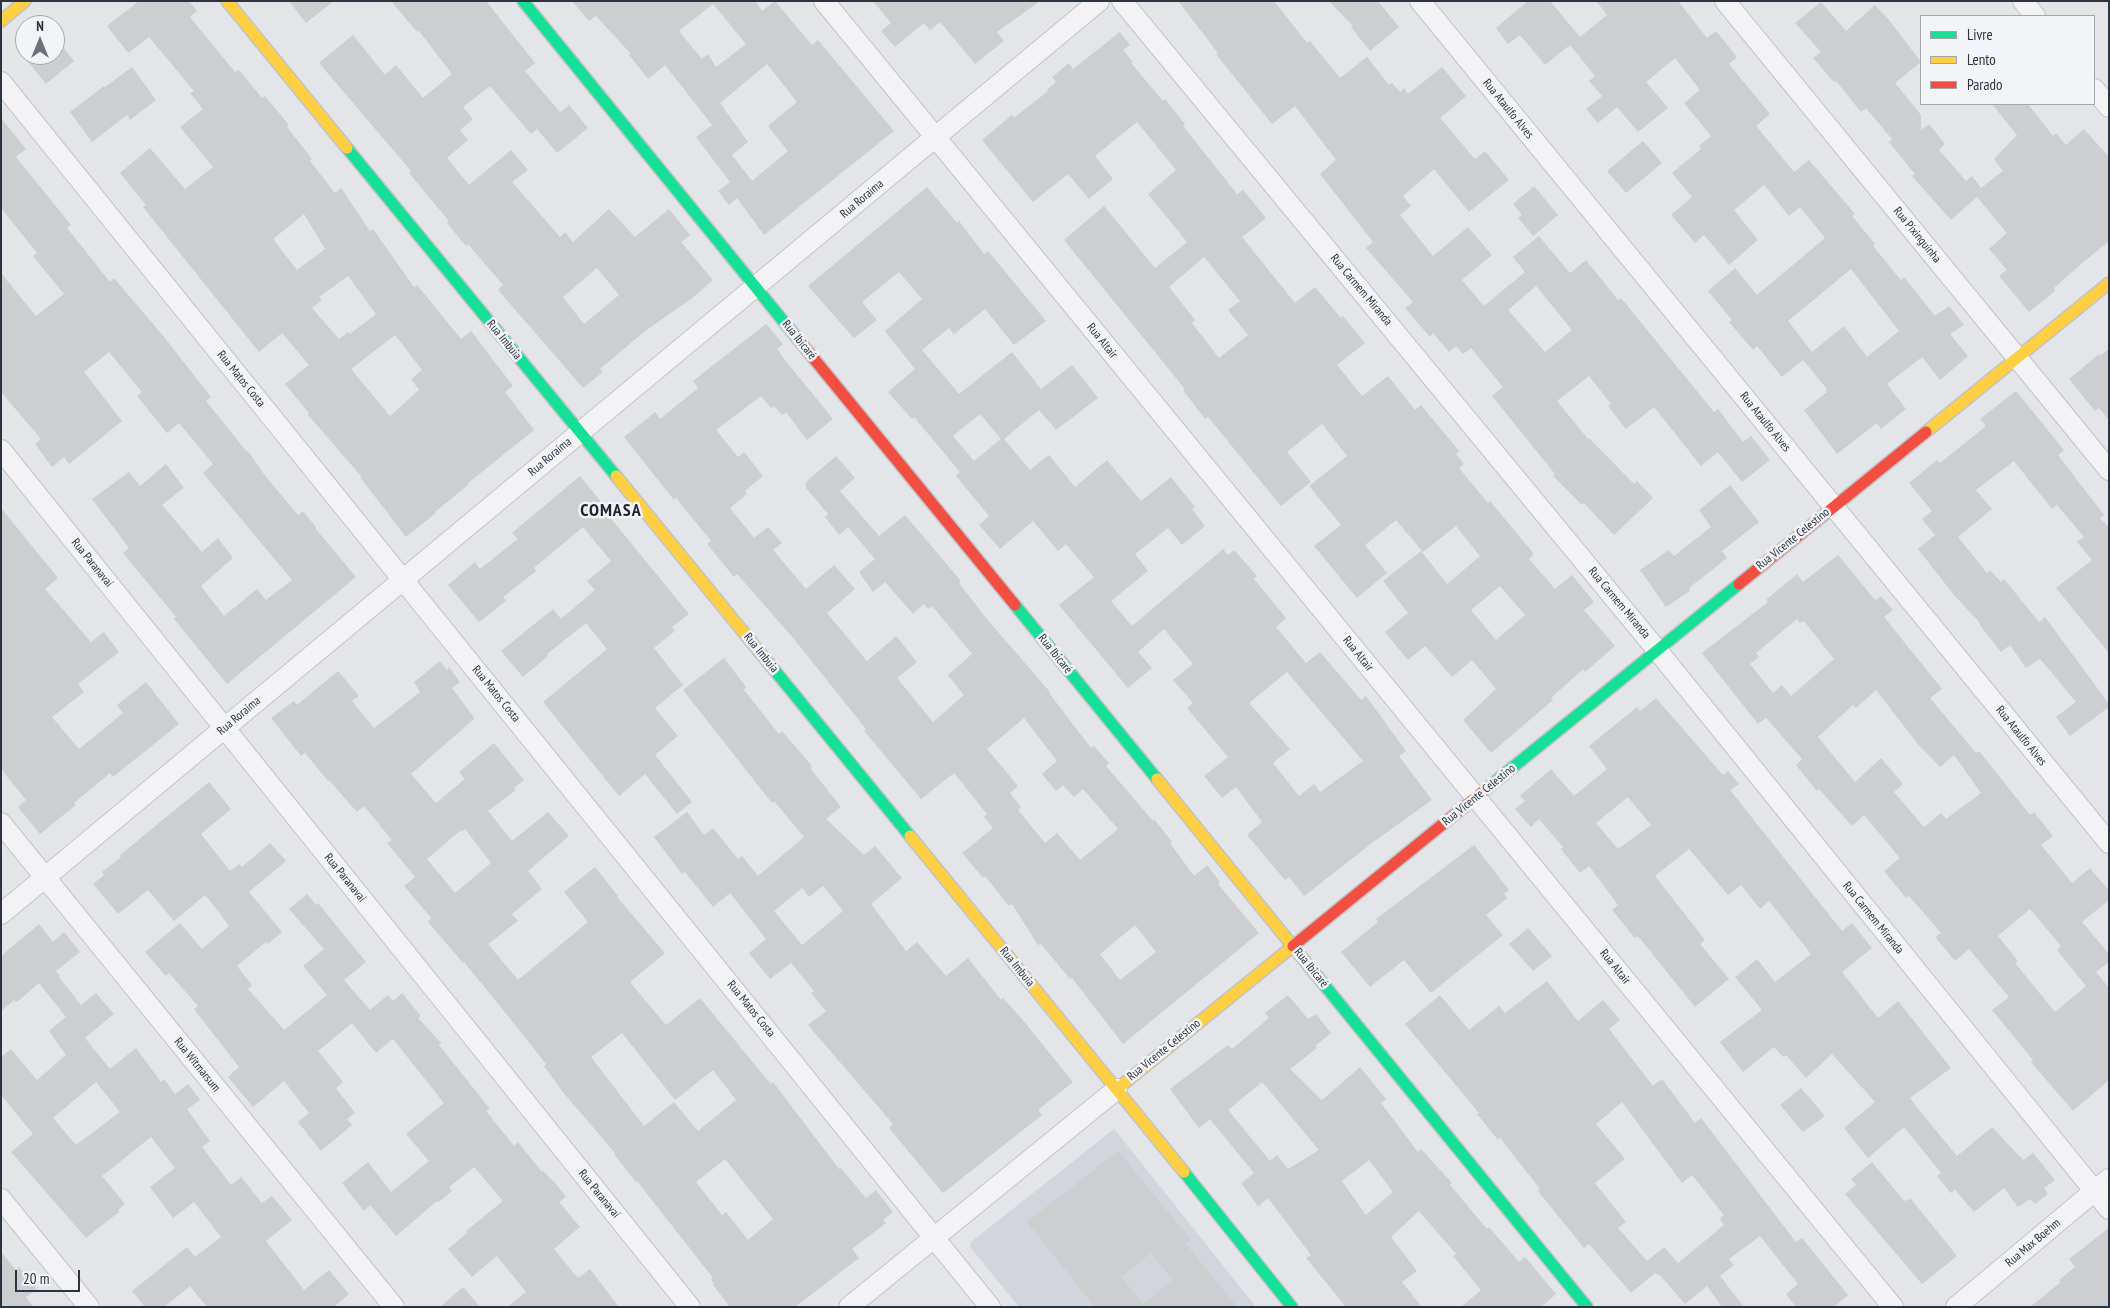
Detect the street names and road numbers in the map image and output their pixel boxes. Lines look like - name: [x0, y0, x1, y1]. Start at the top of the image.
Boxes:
- street label: Rua Ataulfo Alves: [1480, 76, 1536, 142]
- street label: Rua Roraima: [837, 177, 887, 221]
- street label: Rua Pixinguinha: [1890, 204, 1944, 266]
- street label: Rua Carmem Miranda: [1327, 251, 1395, 329]
- street label: Rua Imbuia: [484, 317, 524, 363]
- street label: Rua Ibicaré: [779, 318, 819, 362]
- street label: Rua Altair: [1084, 321, 1120, 361]
- street label: Rua Matos Costa: [214, 348, 268, 410]
- street label: Rua Ataulfo Alves: [1737, 389, 1793, 455]
- street label: Rua Roraima: [525, 435, 575, 479]
- street label: Rua Vicente Celestino: [1754, 505, 1832, 573]
- street label: Rua Paranavaí: [68, 536, 116, 590]
- street label: Rua Carmem Miranda: [1585, 564, 1653, 642]
- street label: Rua Imbuia: [741, 630, 781, 676]
- street label: Rua Ibicaré: [1035, 632, 1075, 676]
- street label: Rua Altair: [1340, 634, 1376, 674]
- street label: Rua Matos Costa: [469, 663, 523, 725]
- street label: Rua Roraima: [214, 694, 264, 738]
- street label: Rua Ataulfo Alves: [1993, 703, 2049, 769]
- street label: Rua Vicente Celestino: [1440, 761, 1518, 829]
- street label: Rua Paranavaí: [321, 851, 369, 905]
- street label: Rua Carmem Miranda: [1840, 879, 1906, 957]
- street label: Rua Imbuia: [997, 944, 1037, 990]
- street label: Rua Ibicaré: [1291, 946, 1331, 990]
- street label: Rua Altair: [1597, 947, 1633, 987]
- street label: Rua Matos Costa: [724, 978, 778, 1040]
- street label: Rua Vicente Celestino: [1125, 1016, 1203, 1084]
- street label: Rua Witmarsum: [171, 1035, 223, 1095]
- street label: Rua Paranavaí: [575, 1167, 623, 1221]
- street label: Rua Max Boehm: [2003, 1216, 2063, 1270]

